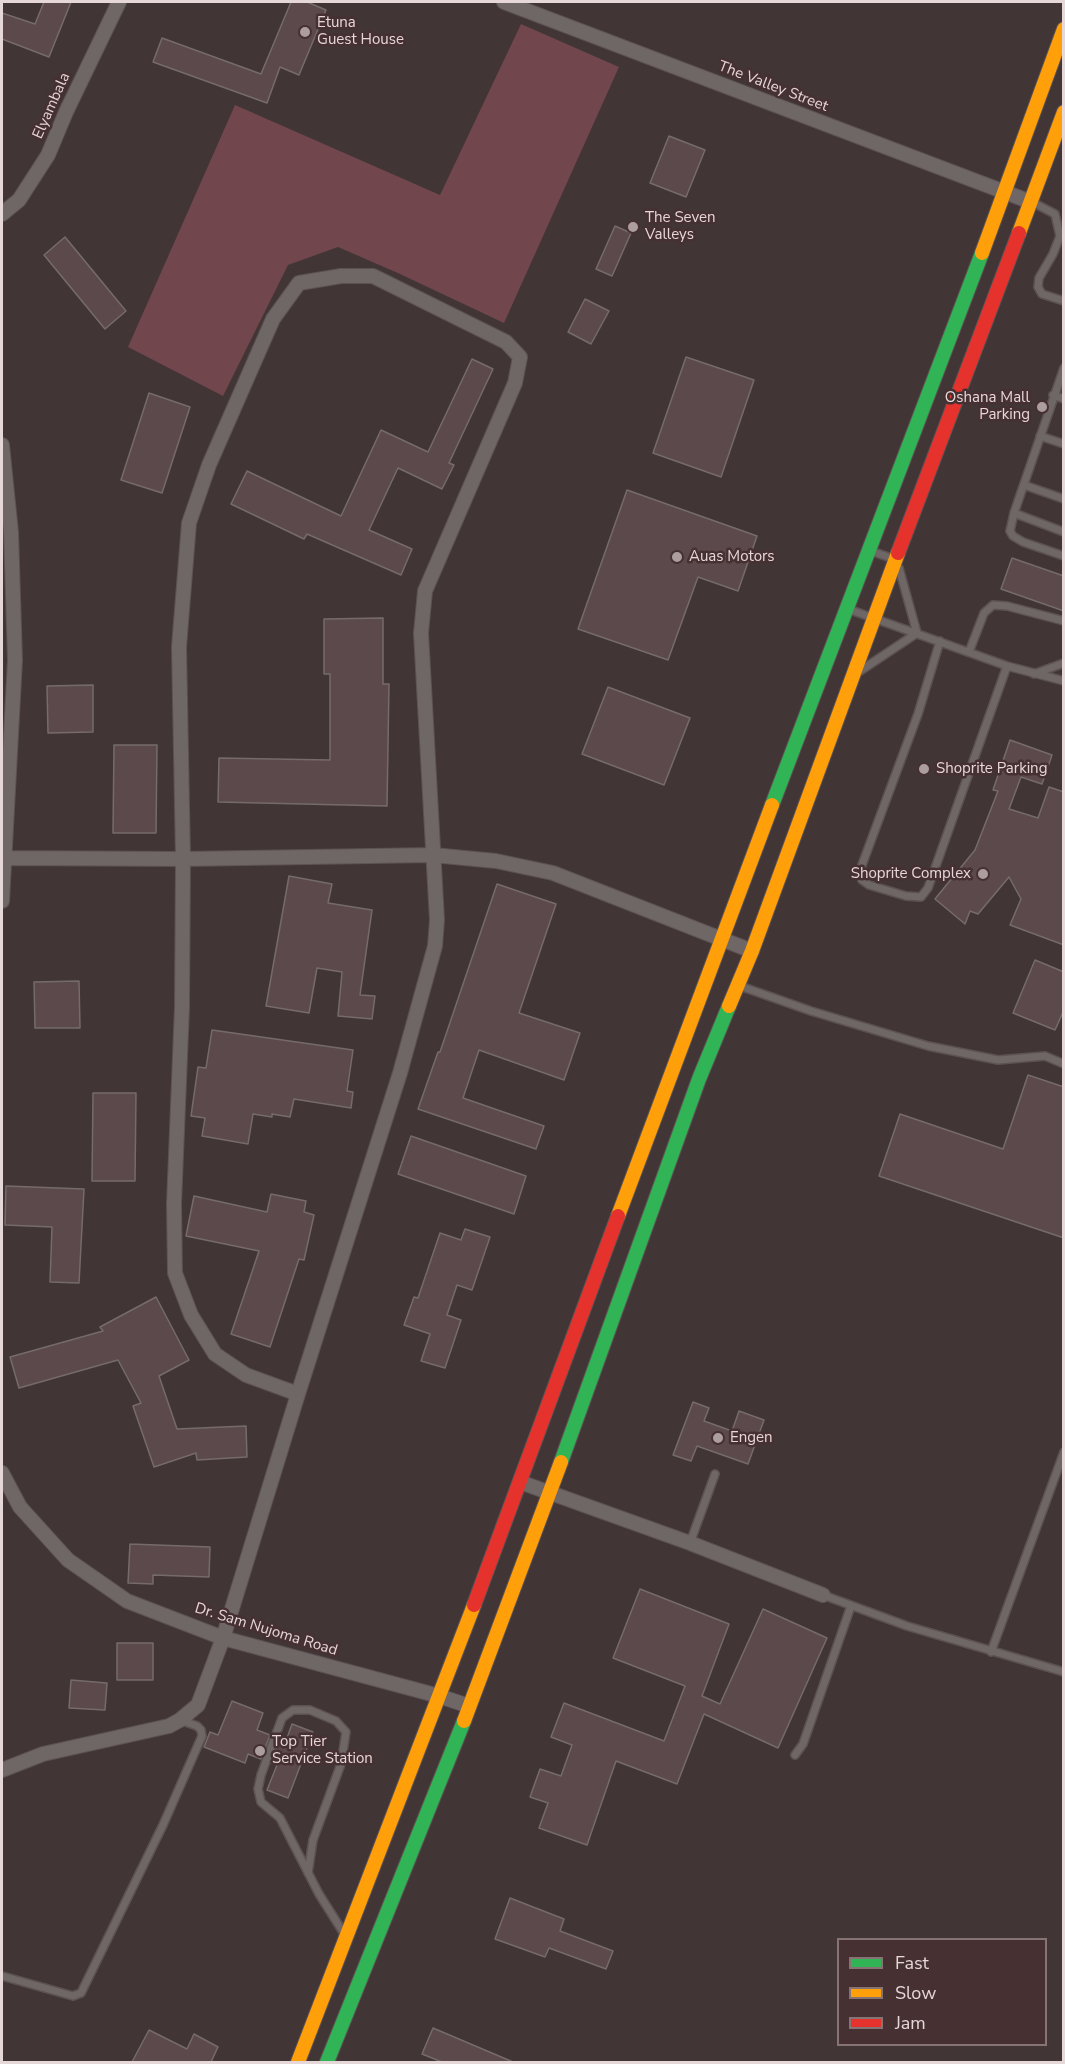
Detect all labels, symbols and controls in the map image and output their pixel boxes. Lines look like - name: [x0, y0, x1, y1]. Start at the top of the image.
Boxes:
- place label: Etuna Guest House: [317, 14, 404, 49]
- marker: Etuna Guest House: [298, 25, 312, 39]
- street label: The Valley Street: [716, 58, 830, 116]
- street label: Elyambala: [29, 70, 75, 142]
- place label: The Seven Valleys: [645, 209, 716, 244]
- marker: The Seven Valleys: [626, 220, 640, 234]
- place label: Oshana Mall Parking: [945, 389, 1030, 424]
- marker: Oshana Mall Parking: [1035, 400, 1049, 414]
- place label: Auas Motors: [689, 548, 774, 566]
- marker: Auas Motors: [670, 550, 684, 564]
- place label: Shoprite Parking: [936, 760, 1047, 778]
- marker: Shoprite Parking: [917, 762, 931, 776]
- place label: Shoprite Complex: [851, 865, 971, 883]
- marker: Shoprite Complex: [976, 867, 990, 881]
- place label: Engen: [730, 1429, 773, 1447]
- marker: Engen: [711, 1431, 725, 1445]
- street label: Dr. Sam Nujoma Road: [192, 1600, 340, 1660]
- place label: Top Tier Service Station: [272, 1733, 373, 1768]
- marker: Top Tier Service Station: [253, 1744, 267, 1758]
- legend: [837, 1938, 1047, 2046]
- text: Fast: [895, 1951, 929, 1975]
- text: Slow: [895, 1981, 936, 2005]
- text: Jam: [895, 2011, 926, 2035]

